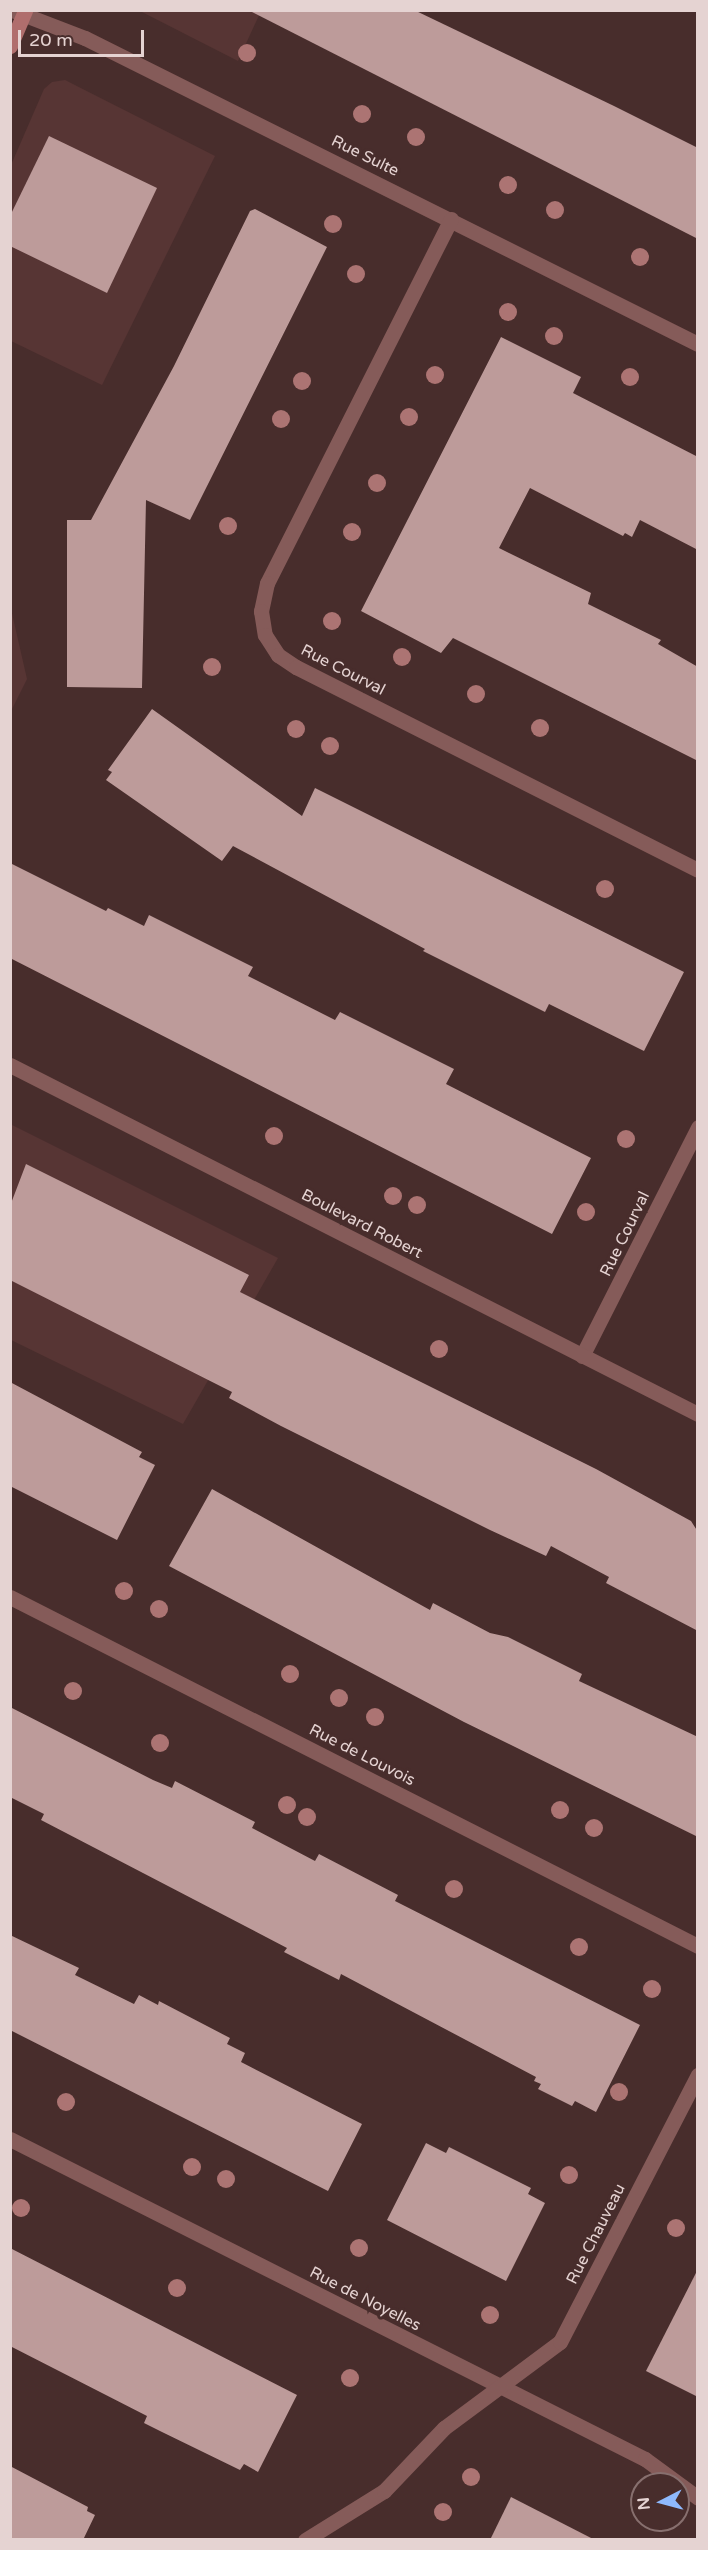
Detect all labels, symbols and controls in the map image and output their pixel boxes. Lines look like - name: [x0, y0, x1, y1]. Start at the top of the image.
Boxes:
- scale bar: [21, 18, 147, 56]
- text: 20 m: [29, 29, 73, 51]
- street label: Rue Sulte: [328, 131, 402, 181]
- street label: Rue Courval: [298, 641, 388, 699]
- street label: Boulevard Robert: [298, 1185, 426, 1263]
- street label: Rue Courval: [596, 1188, 654, 1280]
- street label: Rue de Louvois: [306, 1720, 418, 1790]
- street label: Rue Chauveau: [562, 2181, 630, 2287]
- street label: Rue de Noyelles: [306, 2263, 424, 2335]
- north arrow: [630, 2472, 690, 2532]
- text: N: [633, 2496, 655, 2511]

